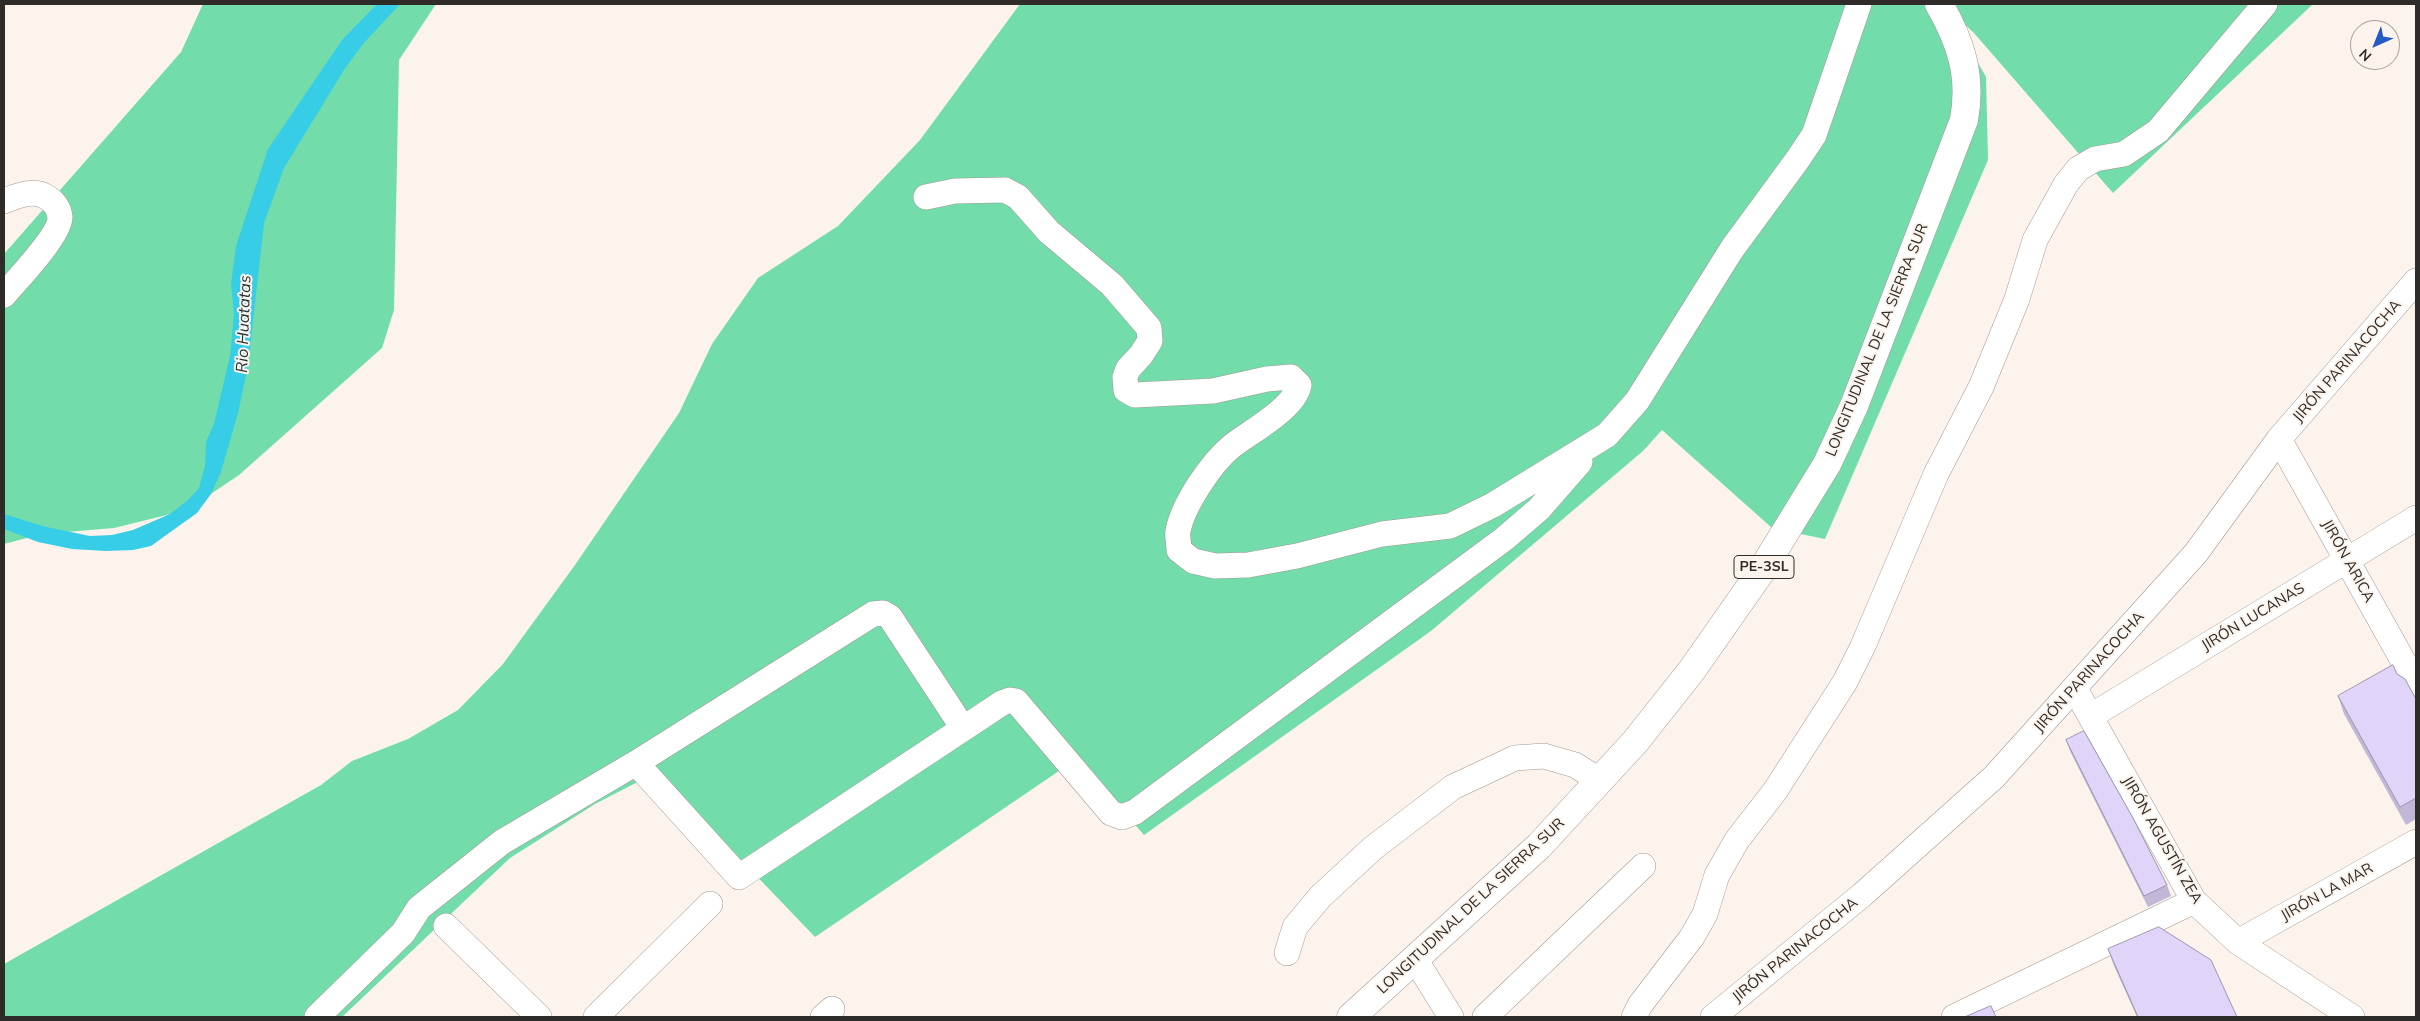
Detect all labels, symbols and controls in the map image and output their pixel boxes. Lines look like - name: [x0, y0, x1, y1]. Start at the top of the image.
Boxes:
- north arrow: [2350, 20, 2400, 70]
- text: N: [2355, 45, 2375, 65]
- street label: LONGITUDINAL DE LA SIERRA SUR: [1822, 221, 1932, 459]
- water label: Rio Huatatas: [233, 275, 255, 373]
- street label: JIRÓN PARINACOCHA: [2289, 296, 2405, 426]
- street label: JIRÓN ARICA: [2318, 516, 2378, 606]
- road number: PE-3SL: [1734, 556, 1794, 578]
- street label: JIRÓN LUCANAS: [2198, 579, 2308, 655]
- street label: JIRÓN PARINACOCHA: [2030, 608, 2148, 736]
- street label: JIRÓN AGUSTÍN ZEA: [2118, 773, 2206, 907]
- street label: LONGITUDINAL DE LA SIERRA SUR: [1374, 814, 1568, 998]
- street label: JIRÓN LA MAR: [2278, 859, 2376, 925]
- street label: JIRÓN PARINACOCHA: [1729, 894, 1861, 1006]

